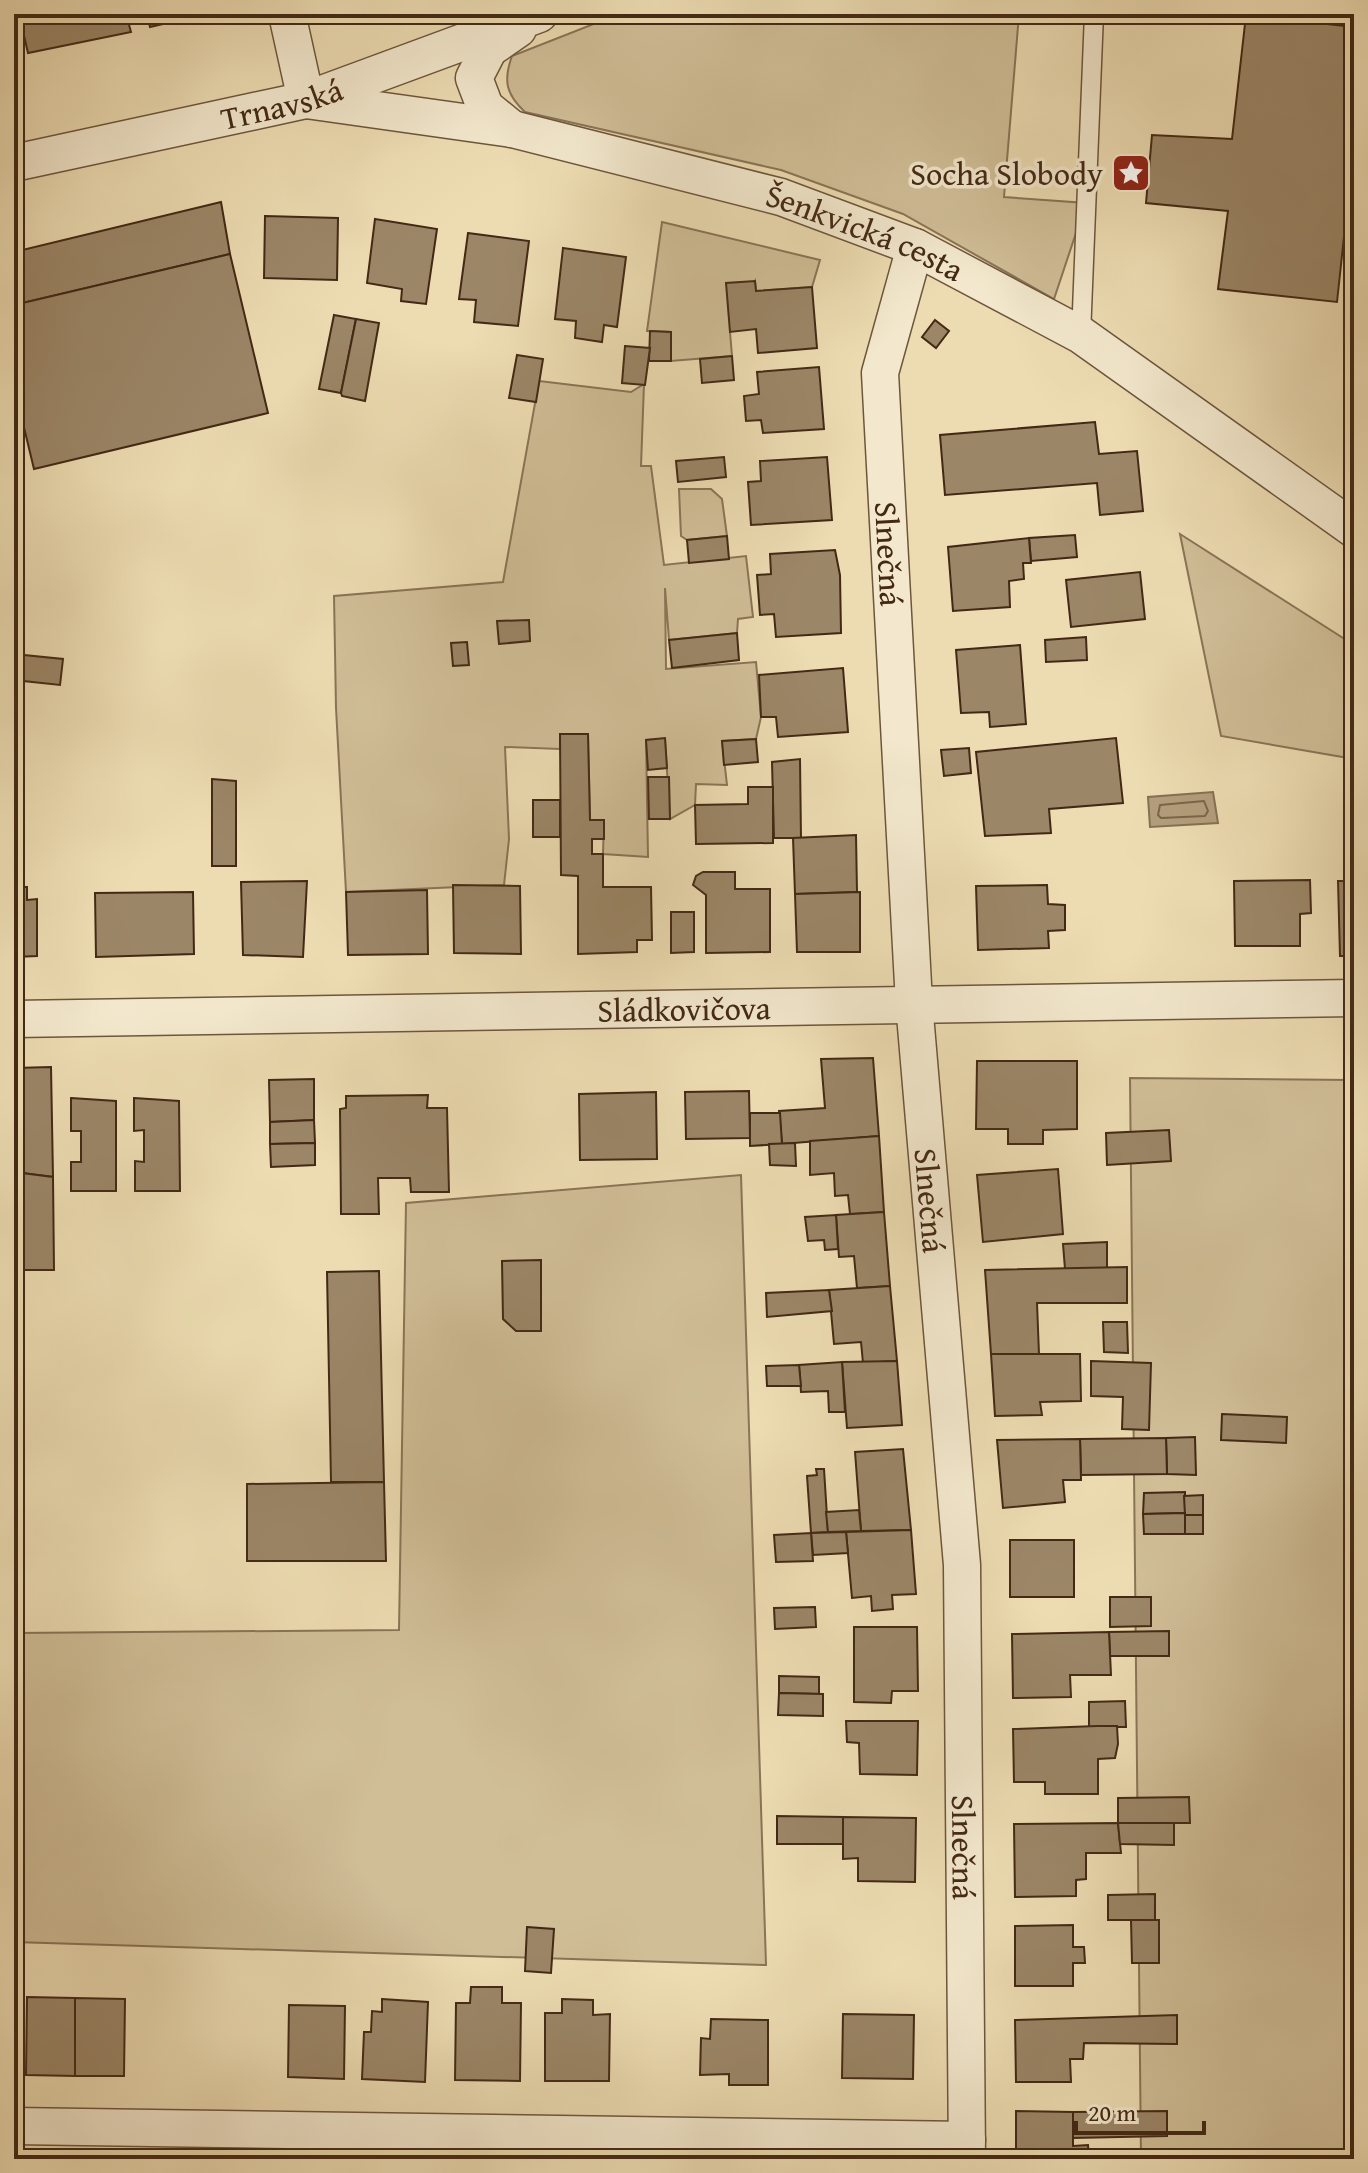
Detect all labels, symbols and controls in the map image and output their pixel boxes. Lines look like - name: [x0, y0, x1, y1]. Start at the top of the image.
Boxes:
- street label: Trnavská: [216, 65, 349, 141]
- place label: Socha Slobody: [910, 150, 1103, 197]
- place icon: Socha Slobody: [1110, 152, 1152, 194]
- street label: Šenkvická cesta: [761, 171, 972, 292]
- street label: Slnečná: [863, 500, 916, 608]
- street label: Sládkovičova: [597, 984, 771, 1033]
- street label: Slnečná: [903, 1146, 959, 1255]
- street label: Slnečná: [940, 1795, 988, 1900]
- scale bar: [1076, 2085, 1204, 2135]
- text: 20 m: [1088, 2095, 1136, 2130]

